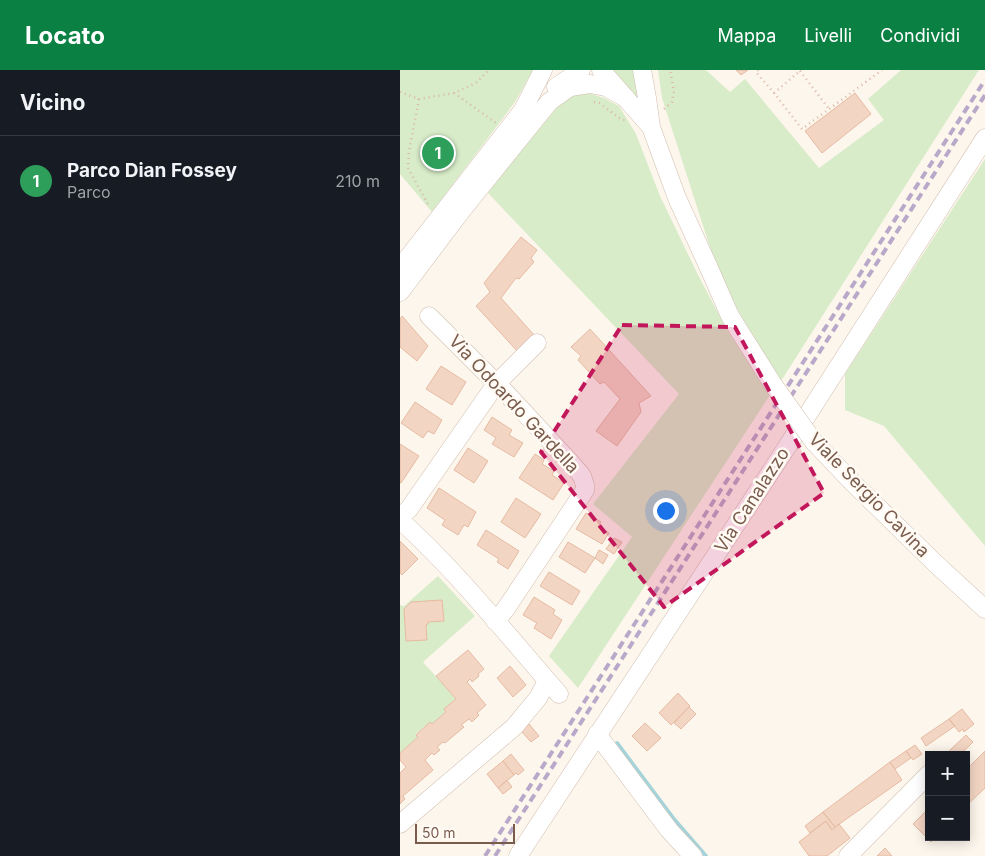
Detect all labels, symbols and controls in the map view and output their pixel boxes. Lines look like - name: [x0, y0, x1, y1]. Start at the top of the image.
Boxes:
- text: Locato: [25, 21, 105, 50]
- text: Mappa: [718, 25, 776, 46]
- text: Livelli: [804, 25, 852, 46]
- text: Condividi: [880, 25, 960, 46]
- text: Vicino: [20, 90, 85, 115]
- pin: 1: [422, 134, 454, 172]
- text: Parco Dian Fossey: [67, 159, 237, 182]
- text: 1: [33, 171, 39, 191]
- text: 210 m: [335, 171, 380, 191]
- text: Parco: [67, 182, 111, 202]
- street label: Via Odoardo Gardella: [445, 330, 584, 477]
- street label: Viale Sergio Cavina: [805, 428, 934, 561]
- street label: Via Canalazzo: [710, 443, 793, 556]
- your location: [653, 498, 679, 524]
- map controls: [925, 751, 970, 841]
- button: +: [925, 751, 970, 796]
- button: −: [925, 796, 970, 841]
- scale bar: [415, 821, 515, 844]
- text: 50 m: [422, 824, 456, 841]

